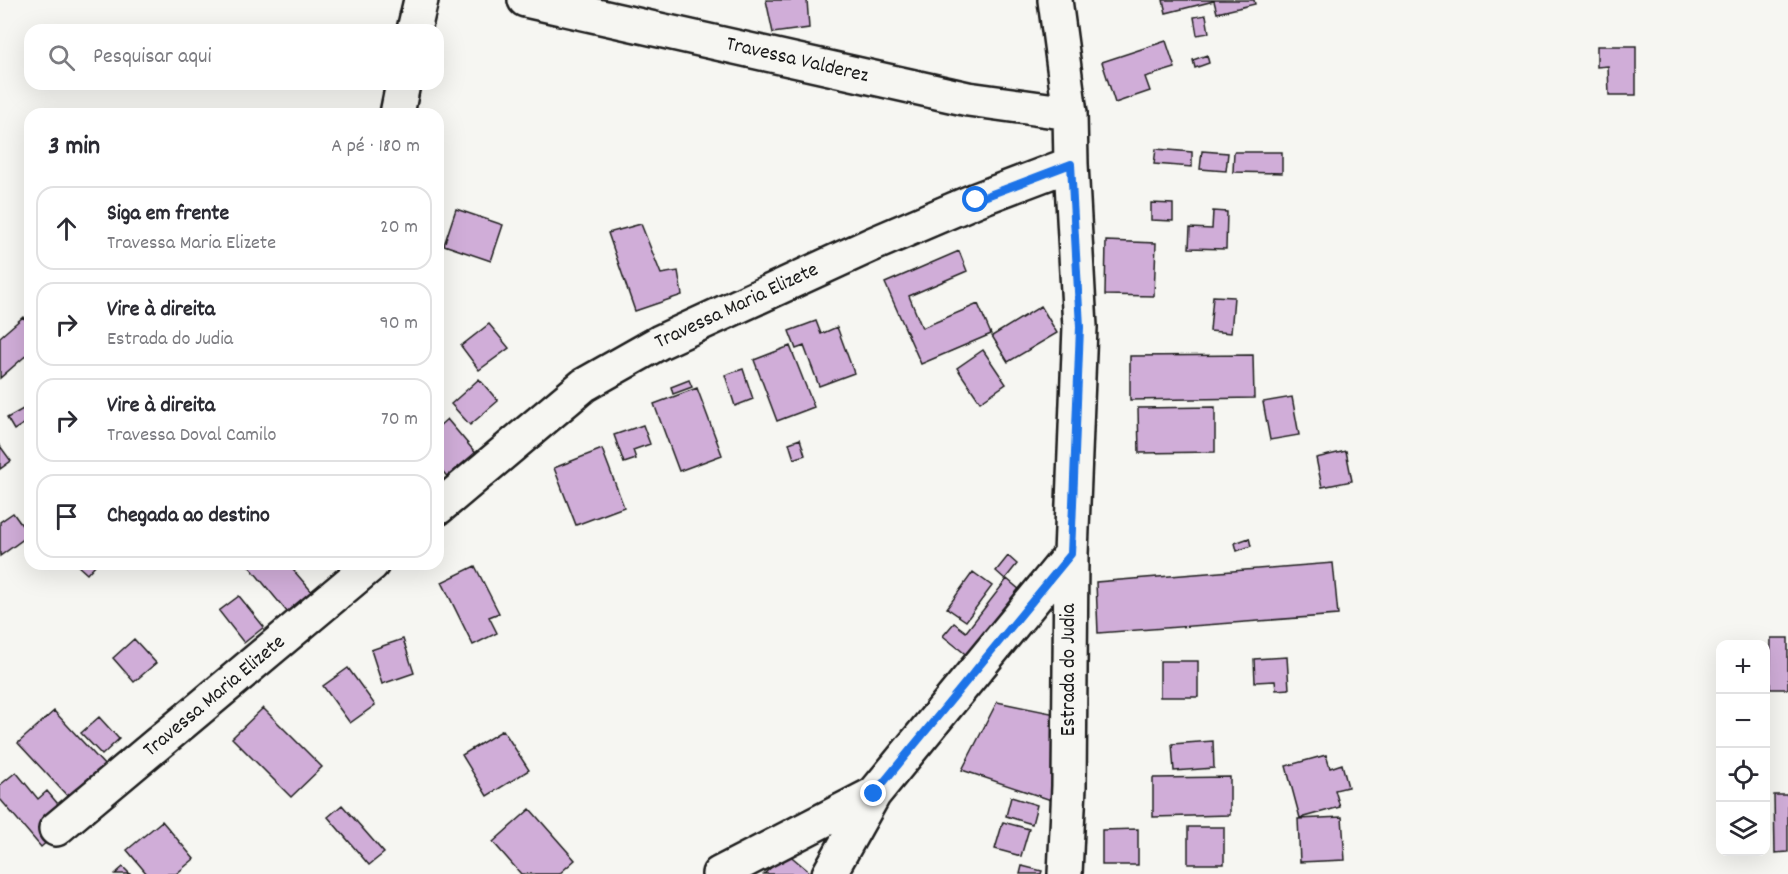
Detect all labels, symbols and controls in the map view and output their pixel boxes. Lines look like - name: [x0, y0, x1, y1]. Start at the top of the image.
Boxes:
- search box: [24, 24, 444, 90]
- street label: Travessa Valderez: [723, 30, 871, 92]
- icon: search: [45, 41, 78, 74]
- text: Pesquisar aqui: [93, 42, 212, 73]
- text: 3 min: [48, 129, 100, 166]
- text: A pé · 180 m: [331, 133, 420, 161]
- route start: [962, 186, 988, 212]
- text: Siga em frente: [107, 199, 229, 230]
- icon: ahead: [50, 212, 83, 245]
- text: 20 m: [380, 214, 418, 242]
- text: Travessa Maria Elizete: [107, 230, 276, 258]
- street label: Travessa Maria Elizete: [650, 256, 824, 358]
- text: Vire à direita: [107, 295, 215, 326]
- icon: right: [50, 308, 83, 341]
- text: 90 m: [380, 310, 418, 338]
- text: Estrada do Judia: [107, 326, 233, 354]
- text: Vire à direita: [107, 391, 215, 422]
- icon: right: [50, 404, 83, 437]
- text: 70 m: [381, 406, 418, 434]
- text: Travessa Doval Camilo: [107, 422, 276, 450]
- icon: arrive: [50, 500, 83, 533]
- text: Chegada ao destino: [107, 501, 270, 532]
- street label: Estrada do Judia: [1055, 603, 1085, 736]
- street label: Travessa Maria Elizete: [137, 628, 293, 766]
- map controls: [1716, 640, 1770, 856]
- button: +: [1716, 640, 1770, 694]
- button: −: [1716, 694, 1770, 748]
- button: locate: [1716, 748, 1770, 802]
- route end: [860, 780, 886, 806]
- button: layers: [1716, 802, 1770, 856]

